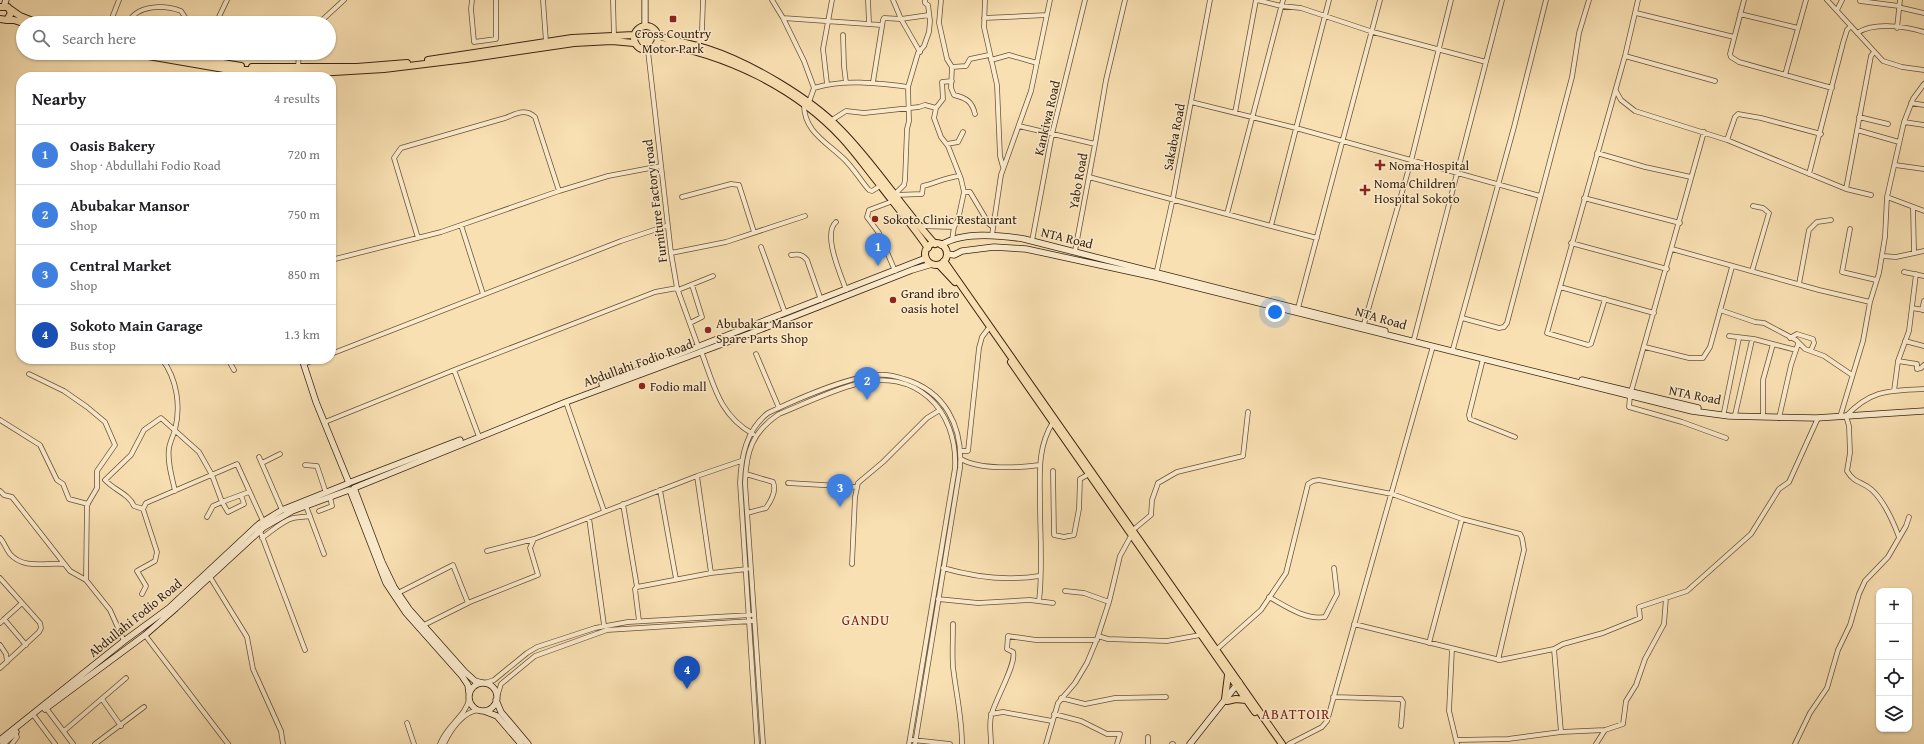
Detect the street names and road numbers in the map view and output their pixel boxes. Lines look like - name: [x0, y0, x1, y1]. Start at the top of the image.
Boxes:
- street label: Kankiwa Road: [1029, 78, 1065, 157]
- street label: Sakaba Road: [1158, 102, 1190, 172]
- street label: Furniture Factory road: [638, 138, 672, 264]
- street label: Yabo Road: [1064, 151, 1092, 211]
- street label: NTA Road: [1039, 222, 1095, 254]
- street label: NTA Road: [1353, 302, 1409, 334]
- street label: Abdullahi Fodio Road: [580, 334, 696, 392]
- street label: NTA Road: [1667, 381, 1723, 409]
- street label: Abdullahi Fodio Road: [84, 574, 186, 662]

